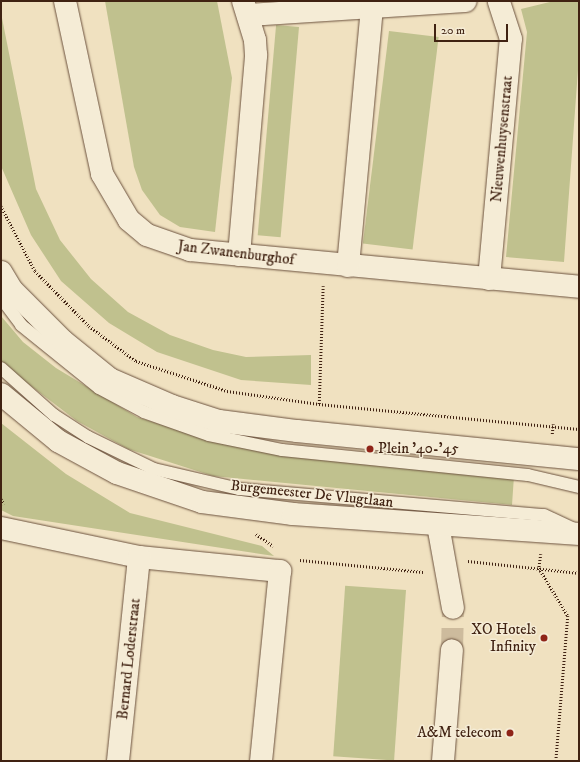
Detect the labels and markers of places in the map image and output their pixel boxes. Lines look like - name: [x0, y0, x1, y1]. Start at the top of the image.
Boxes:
- place label: Plein '40-'45: [378, 440, 459, 458]
- marker: Plein '40-'45: [365, 444, 375, 454]
- place label: XO Hotels Infinity: [471, 620, 536, 655]
- marker: XO Hotels Infinity: [539, 633, 549, 643]
- place label: A&M telecom: [417, 724, 502, 742]
- marker: A&M telecom: [505, 728, 515, 738]

